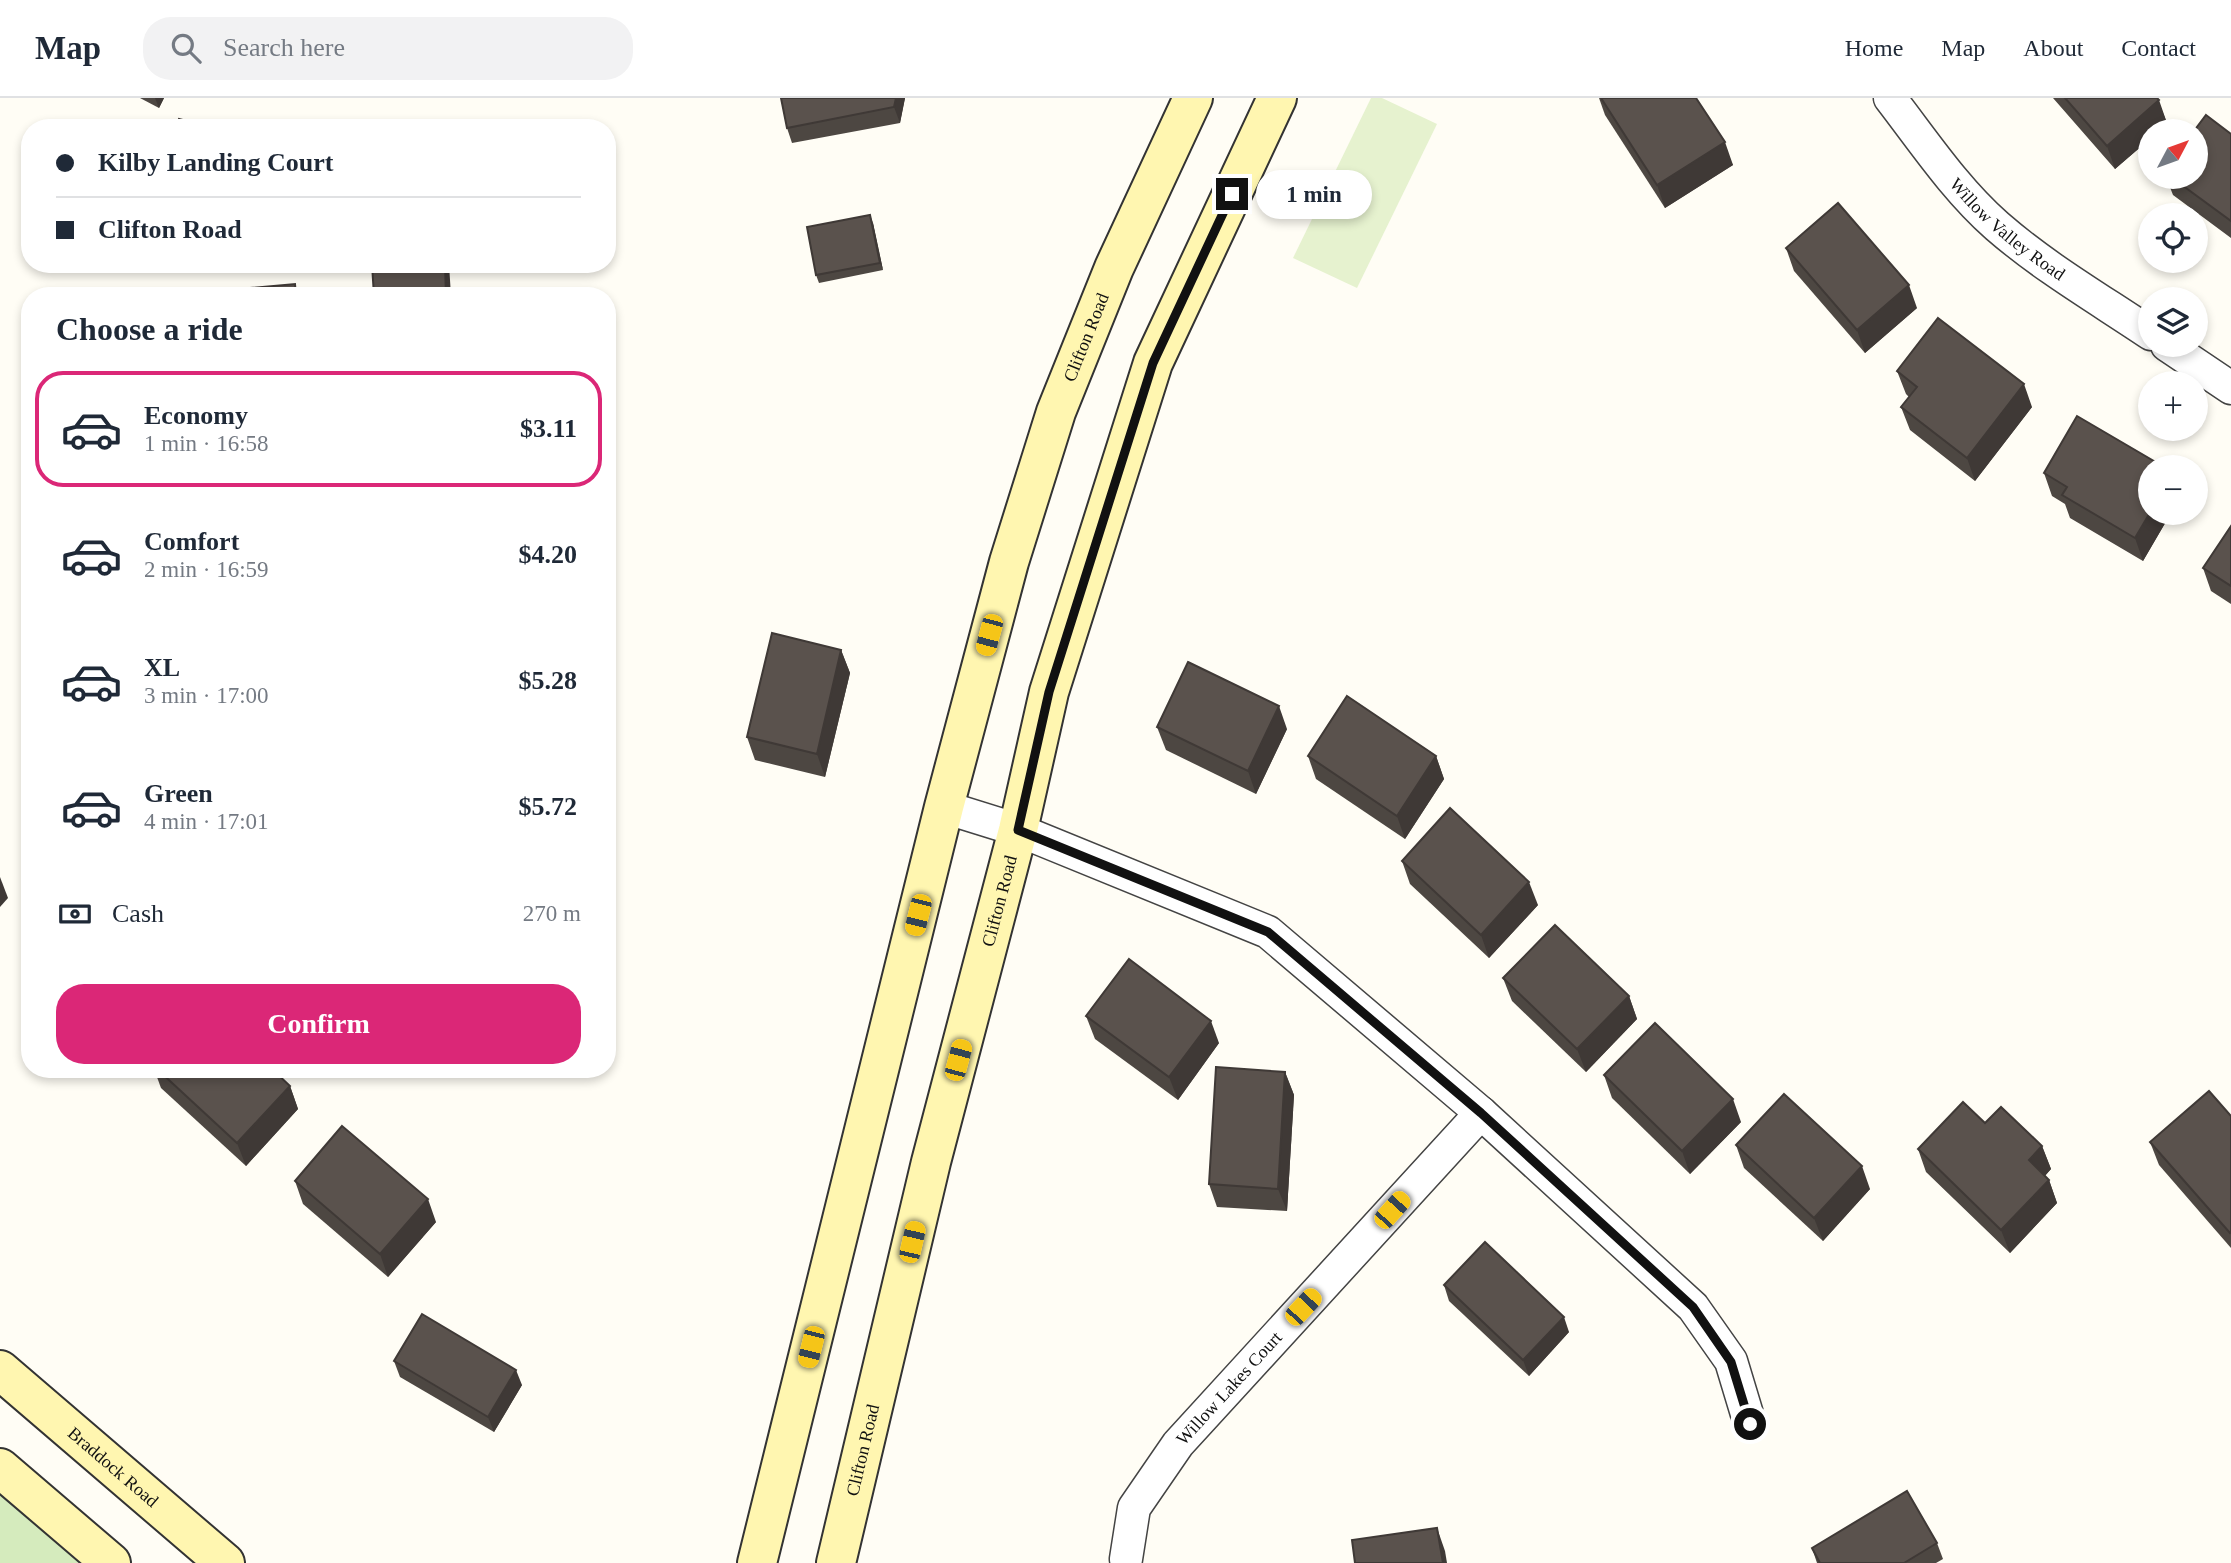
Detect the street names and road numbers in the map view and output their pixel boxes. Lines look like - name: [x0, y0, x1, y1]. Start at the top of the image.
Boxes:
- street label: Willow Valley Road: [1946, 174, 2069, 284]
- street label: Clifton Road: [1059, 290, 1113, 384]
- street label: Clifton Road: [978, 853, 1021, 949]
- street label: Willow Lakes Court: [1172, 1327, 1286, 1449]
- street label: Clifton Road: [842, 1402, 883, 1498]
- street label: Braddock Road: [64, 1423, 162, 1511]

